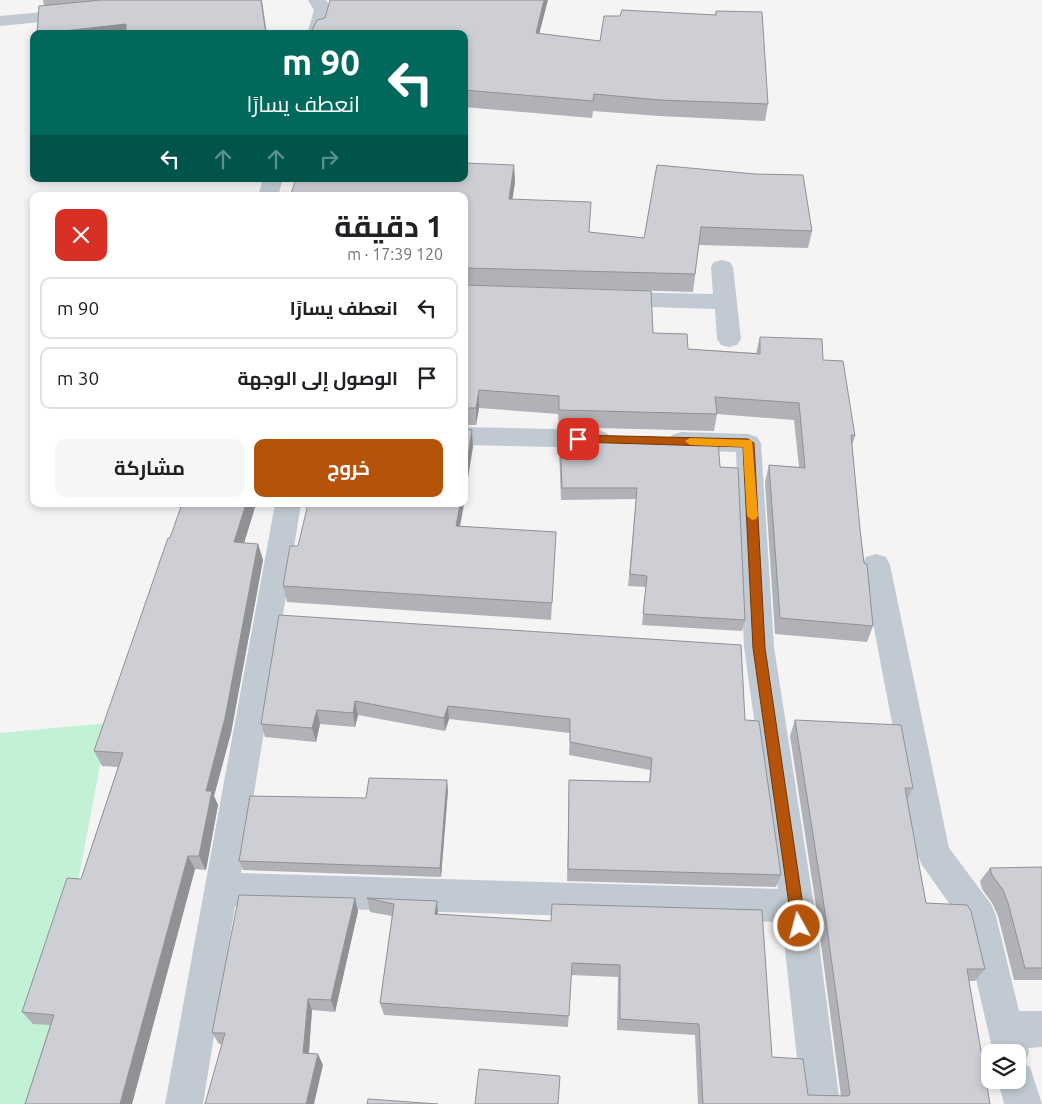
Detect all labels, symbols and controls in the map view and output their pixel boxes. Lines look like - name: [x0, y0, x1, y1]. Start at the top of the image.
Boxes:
- text: 90 m: [282, 42, 360, 82]
- icon: left: [378, 50, 443, 115]
- text: انعطف يسارًا: [247, 91, 360, 116]
- icon: left: [156, 145, 184, 173]
- icon: ahead: [209, 145, 237, 173]
- icon: ahead: [262, 145, 290, 173]
- icon: right: [315, 145, 343, 173]
- button: close: [55, 209, 107, 261]
- text: 1 دقيقة: [334, 209, 443, 243]
- text: 120 m · 17:39: [347, 245, 443, 263]
- icon: left: [413, 294, 441, 322]
- text: 90 m: [57, 297, 99, 319]
- text: انعطف يسارًا: [290, 297, 398, 319]
- icon: arrive: [413, 364, 441, 392]
- text: 30 m: [57, 367, 99, 389]
- text: الوصول إلى الوجهة: [238, 367, 398, 389]
- pin: [557, 418, 599, 460]
- icon: arrive: [564, 425, 592, 453]
- button: مشاركة: [55, 439, 244, 497]
- button: خروج: [254, 439, 443, 497]
- position arrow: [772, 899, 824, 951]
- map controls: [981, 1044, 1026, 1089]
- button: layers: [981, 1044, 1026, 1089]

